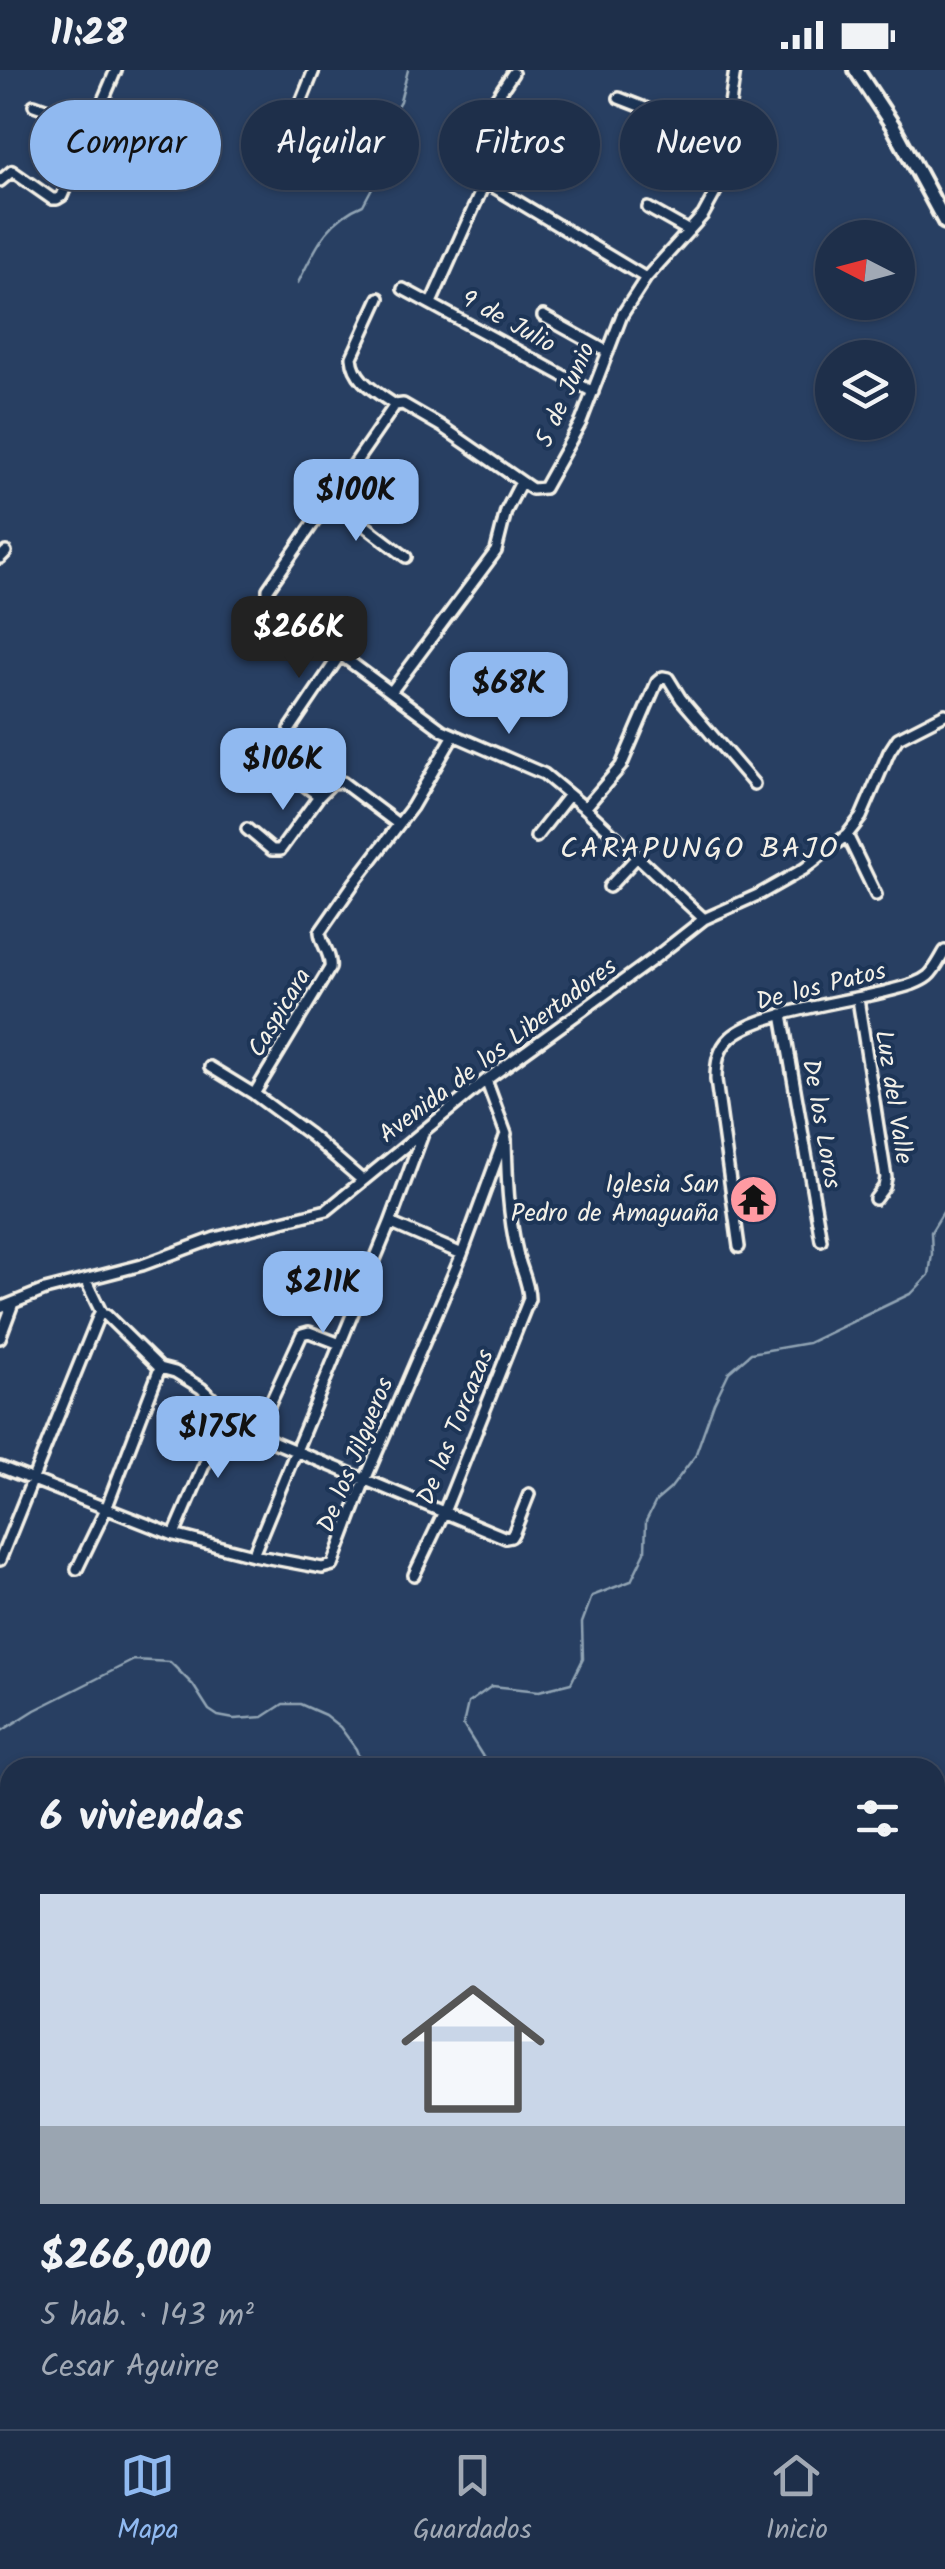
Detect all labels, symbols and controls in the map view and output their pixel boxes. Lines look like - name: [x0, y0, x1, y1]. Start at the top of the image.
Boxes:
- text: 11:28: [50, 5, 127, 65]
- chip: Comprar: [30, 100, 221, 190]
- chip: Alquilar: [241, 100, 419, 190]
- chip: Filtros: [439, 100, 600, 190]
- chip: Nuevo: [620, 100, 777, 190]
- north arrow: [815, 220, 915, 320]
- map controls: [815, 220, 915, 440]
- street label: 9 de Julio: [453, 280, 563, 364]
- street label: 5 de Junio: [525, 336, 607, 454]
- button: layers: [815, 340, 915, 440]
- pin: $100K: [286, 459, 426, 544]
- text: $100K: [316, 466, 396, 517]
- pin: $266K: [229, 596, 369, 681]
- text: $266K: [253, 603, 345, 654]
- pin: $68K: [450, 652, 568, 737]
- text: $68K: [472, 659, 546, 710]
- pin: $106K: [213, 728, 353, 813]
- text: $106K: [242, 735, 324, 786]
- district label: CARAPUNGO BAJO: [560, 826, 840, 874]
- street label: Avenida de los Libertadores: [370, 948, 626, 1154]
- street label: De los Patos: [752, 951, 890, 1022]
- street label: Caspicara: [238, 961, 322, 1065]
- street label: Luz del Valle: [863, 1027, 923, 1167]
- street label: De los Loros: [790, 1056, 852, 1192]
- place label: Iglesia San Pedro de Amaguaña: [511, 1165, 719, 1234]
- temple icon: Iglesia San Pedro de Amaguaña: [728, 1173, 780, 1225]
- pin: $211K: [253, 1251, 393, 1336]
- text: $211K: [285, 1258, 361, 1309]
- street label: De las Torcazas: [407, 1343, 506, 1511]
- street label: De los Jilgueros: [307, 1371, 406, 1539]
- pin: $175K: [148, 1396, 288, 1481]
- text: $175K: [178, 1403, 258, 1454]
- text: 6 viviendas: [40, 1785, 244, 1852]
- icon: filters: [850, 1791, 905, 1846]
- icon: home: [383, 1959, 563, 2139]
- text: $266,000: [40, 2224, 211, 2291]
- text: 5 hab. · 143 m²: [40, 2291, 254, 2342]
- text: Cesar Aguirre: [40, 2342, 219, 2393]
- tab: Mapa: [117, 2448, 179, 2553]
- tab: Guardados: [413, 2448, 532, 2553]
- tab: Inicio: [766, 2448, 828, 2553]

